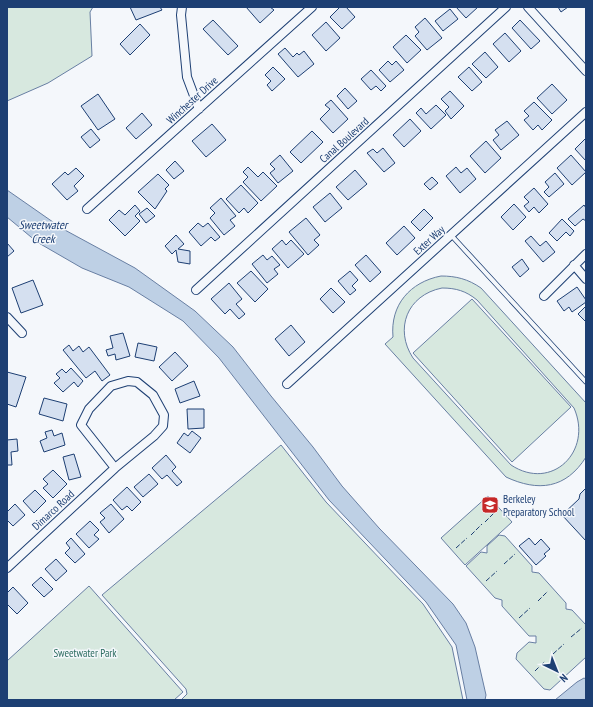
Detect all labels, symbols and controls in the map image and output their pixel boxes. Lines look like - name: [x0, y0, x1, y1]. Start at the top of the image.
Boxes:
- street label: Winchester Drive: [163, 73, 221, 127]
- street label: Canal Boulevard: [316, 114, 372, 166]
- water label: Sweetwater Creek: [19, 217, 69, 246]
- street label: Exter Way: [410, 222, 448, 258]
- street label: Dimarco Road: [29, 487, 77, 533]
- place label: Berkeley Preparatory School: [503, 492, 575, 519]
- school or university icon: Berkeley Preparatory School: [480, 495, 500, 515]
- park label: Sweetwater Park: [53, 646, 117, 660]
- north arrow: [537, 651, 577, 691]
- text: N: [557, 671, 571, 685]

